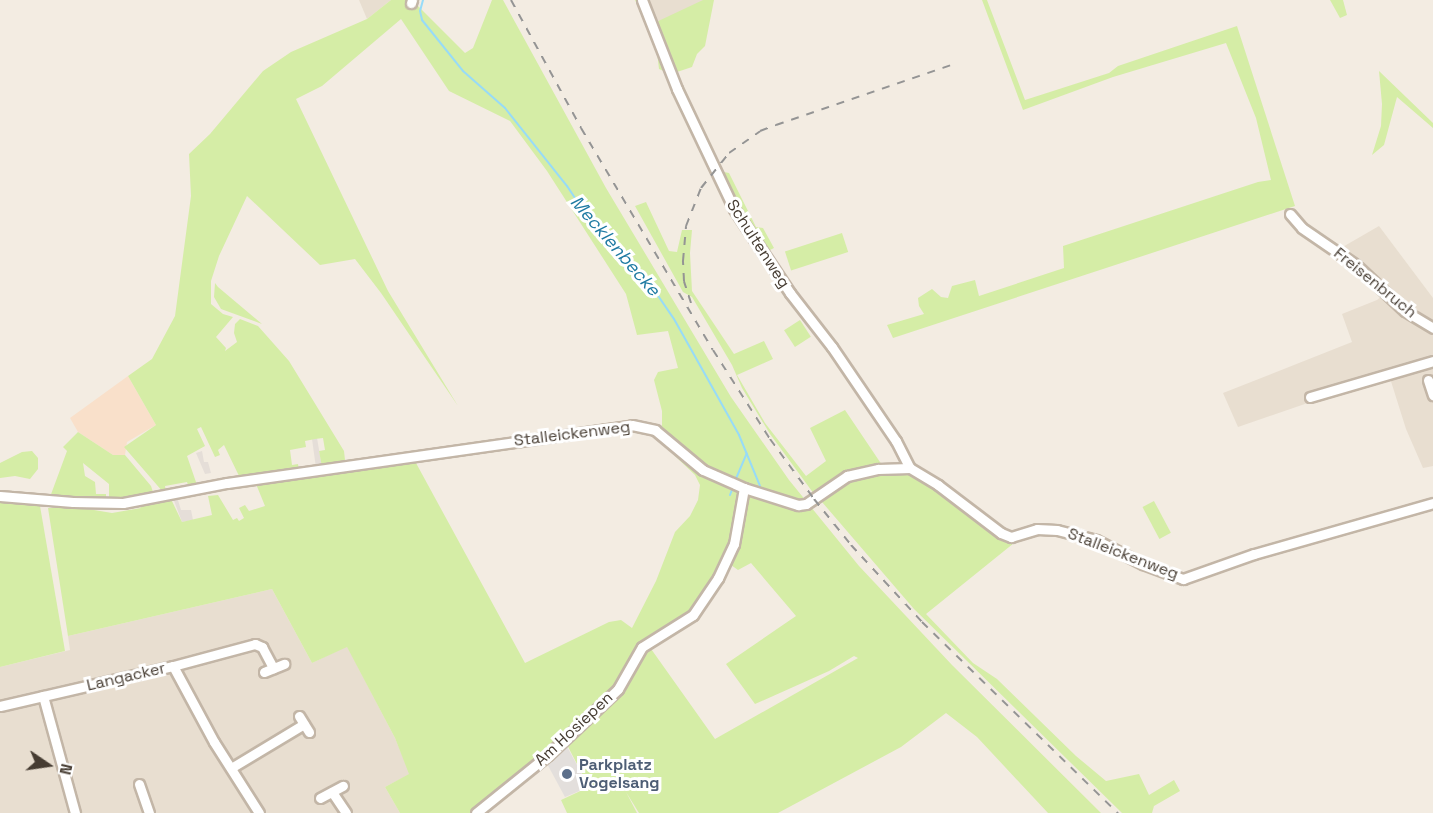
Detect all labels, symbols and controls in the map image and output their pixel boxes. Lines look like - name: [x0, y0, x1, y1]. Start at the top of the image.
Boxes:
- water label: Mecklenbecke: [566, 192, 664, 300]
- street label: Schultenweg: [722, 196, 794, 292]
- street label: Freisenbruch: [1330, 244, 1420, 322]
- street label: Stalleickenweg: [513, 417, 631, 451]
- street label: Stalleickenweg: [1065, 524, 1181, 584]
- street label: Langacker: [85, 659, 167, 695]
- street label: Am Hosiepen: [531, 688, 617, 770]
- north arrow: [18, 735, 78, 795]
- place label: Parkplatz Vogelsang: [579, 755, 660, 793]
- text: N: [55, 762, 77, 777]
- marker: Parkplatz Vogelsang: [560, 767, 574, 781]

